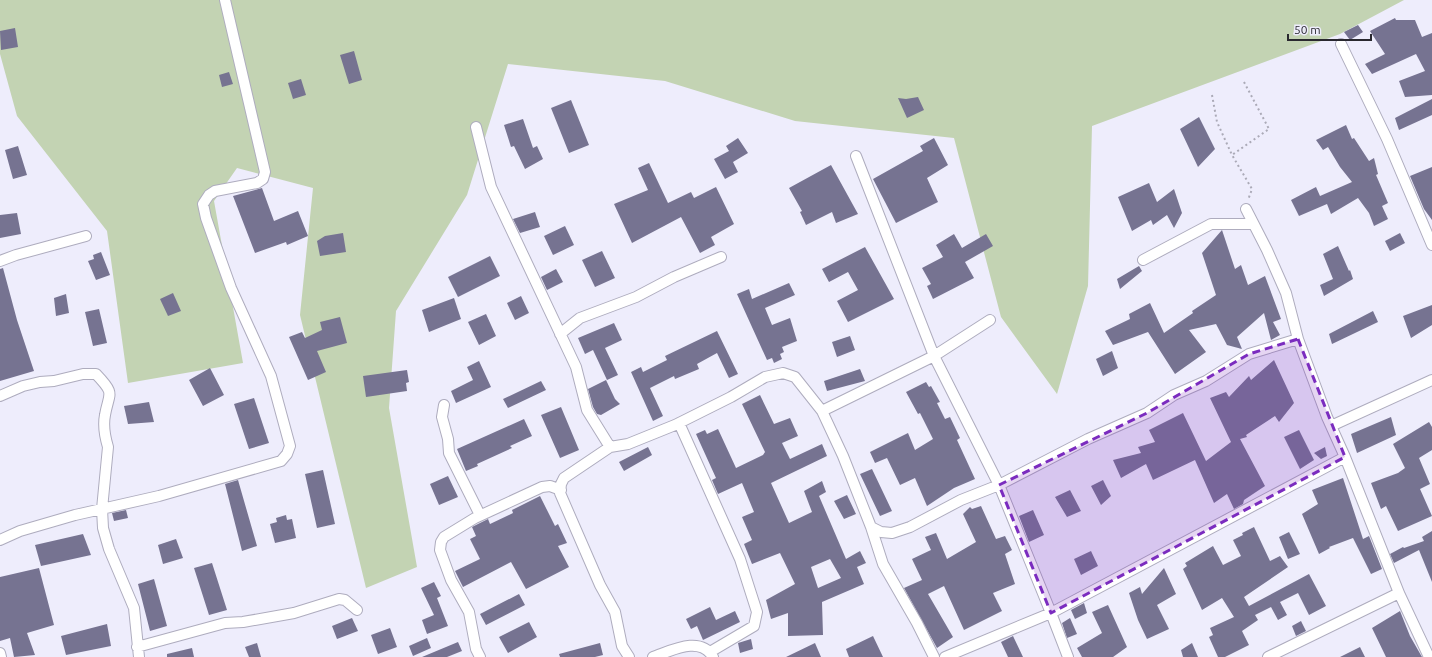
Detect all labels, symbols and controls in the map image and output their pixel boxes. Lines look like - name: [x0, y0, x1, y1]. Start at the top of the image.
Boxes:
- scale bar: [1288, 16, 1371, 42]
- text: 50 m: [1294, 23, 1321, 36]

